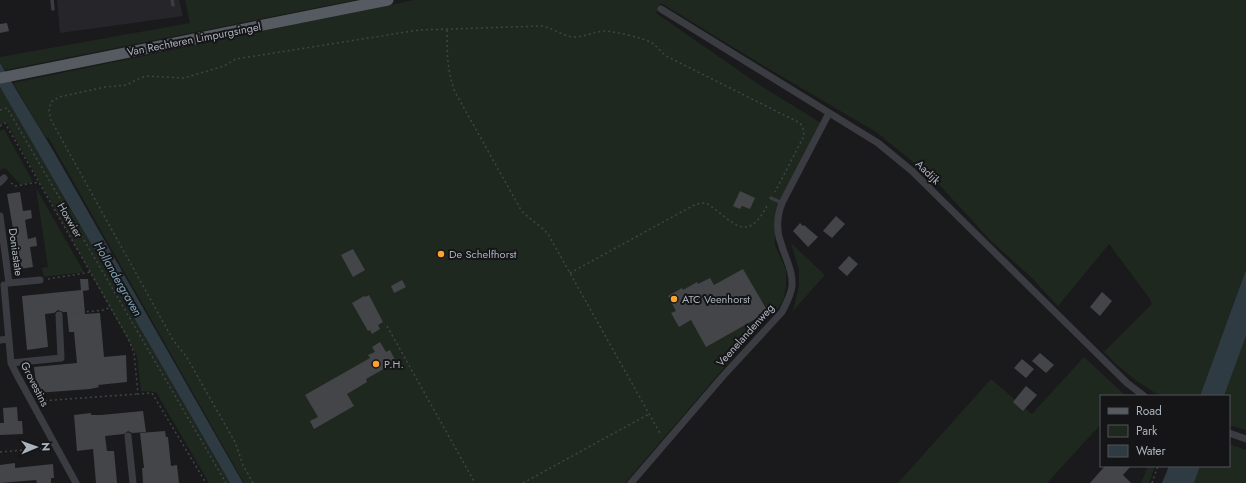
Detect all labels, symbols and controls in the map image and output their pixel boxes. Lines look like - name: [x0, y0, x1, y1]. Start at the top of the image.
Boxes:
- street label: Van Rechteren Limpurgsingel: [126, 18, 262, 60]
- street label: Aadijk: [912, 156, 944, 188]
- street label: Hoxwier: [54, 199, 87, 241]
- street label: Doniastate: [5, 227, 27, 277]
- water label: Hollandergraven: [89, 238, 147, 320]
- place label: De Schelfhorst: [449, 246, 517, 262]
- marker: De Schelfhorst: [436, 249, 446, 259]
- place label: ATC Veenhorst: [682, 291, 750, 307]
- marker: ATC Veenhorst: [669, 294, 679, 304]
- street label: Veenelandenweg: [712, 300, 778, 370]
- place label: P.H.: [384, 356, 404, 372]
- street label: Grovestins: [17, 359, 53, 410]
- marker: P.H.: [371, 359, 381, 369]
- legend: [1100, 395, 1230, 467]
- text: Road: [1136, 402, 1162, 420]
- text: Park: [1136, 422, 1158, 440]
- north arrow: [16, 427, 56, 467]
- text: N: [38, 442, 54, 451]
- text: Water: [1136, 442, 1167, 460]

